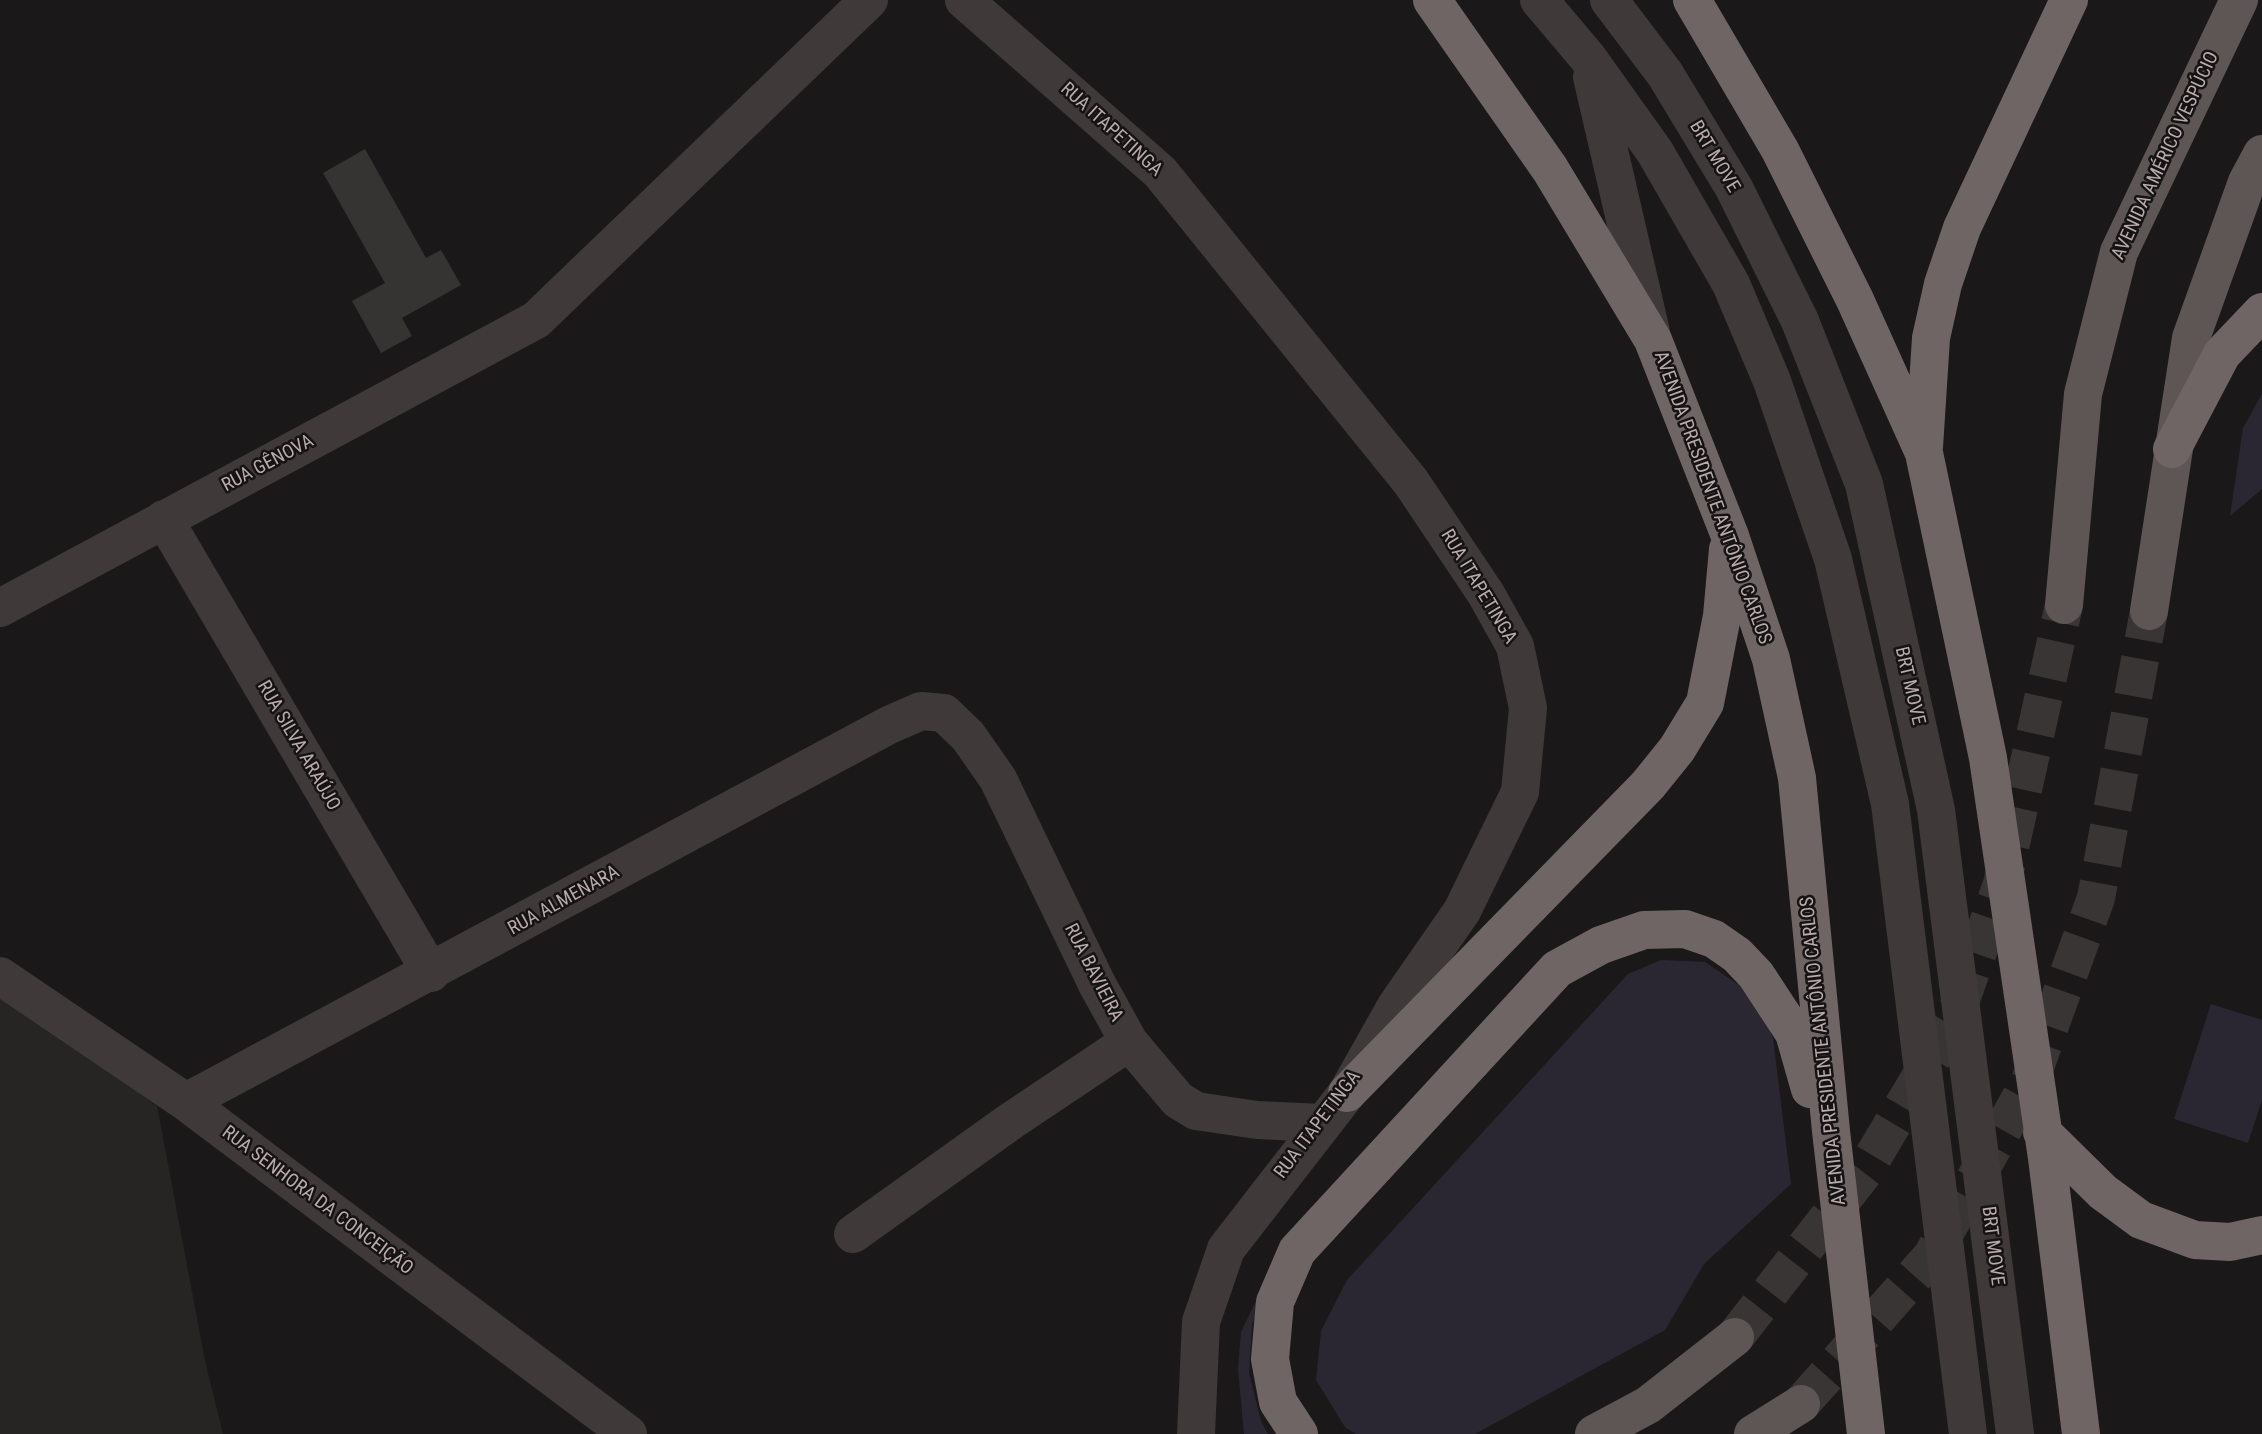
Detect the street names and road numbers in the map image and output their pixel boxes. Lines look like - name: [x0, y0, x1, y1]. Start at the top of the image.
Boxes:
- street label: AVENIDA AMÉRICO VESPÚCIO: [2108, 48, 2224, 264]
- street label: RUA ITAPETINGA: [1055, 78, 1167, 182]
- street label: BRT MOVE: [1684, 117, 1744, 197]
- street label: AVENIDA PRESIDENTE ANTÔNIO CARLOS: [1648, 348, 1776, 648]
- street label: RUA GÊNOVA: [218, 430, 318, 498]
- street label: RUA ITAPETINGA: [1435, 526, 1521, 648]
- street label: BRT MOVE: [1889, 645, 1929, 727]
- street label: RUA SILVA ARAÚJO: [252, 677, 344, 815]
- street label: RUA ALMENARA: [504, 861, 624, 941]
- street label: AVENIDA PRESIDENTE ANTÔNIO CARLOS: [1796, 896, 1852, 1206]
- street label: RUA BAVIEIRA: [1059, 920, 1127, 1026]
- street label: RUA ITAPETINGA: [1270, 1067, 1366, 1183]
- street label: RUA SENHORA DA CONCEIÇÃO: [217, 1122, 417, 1280]
- street label: BRT MOVE: [1976, 1205, 2008, 1287]

